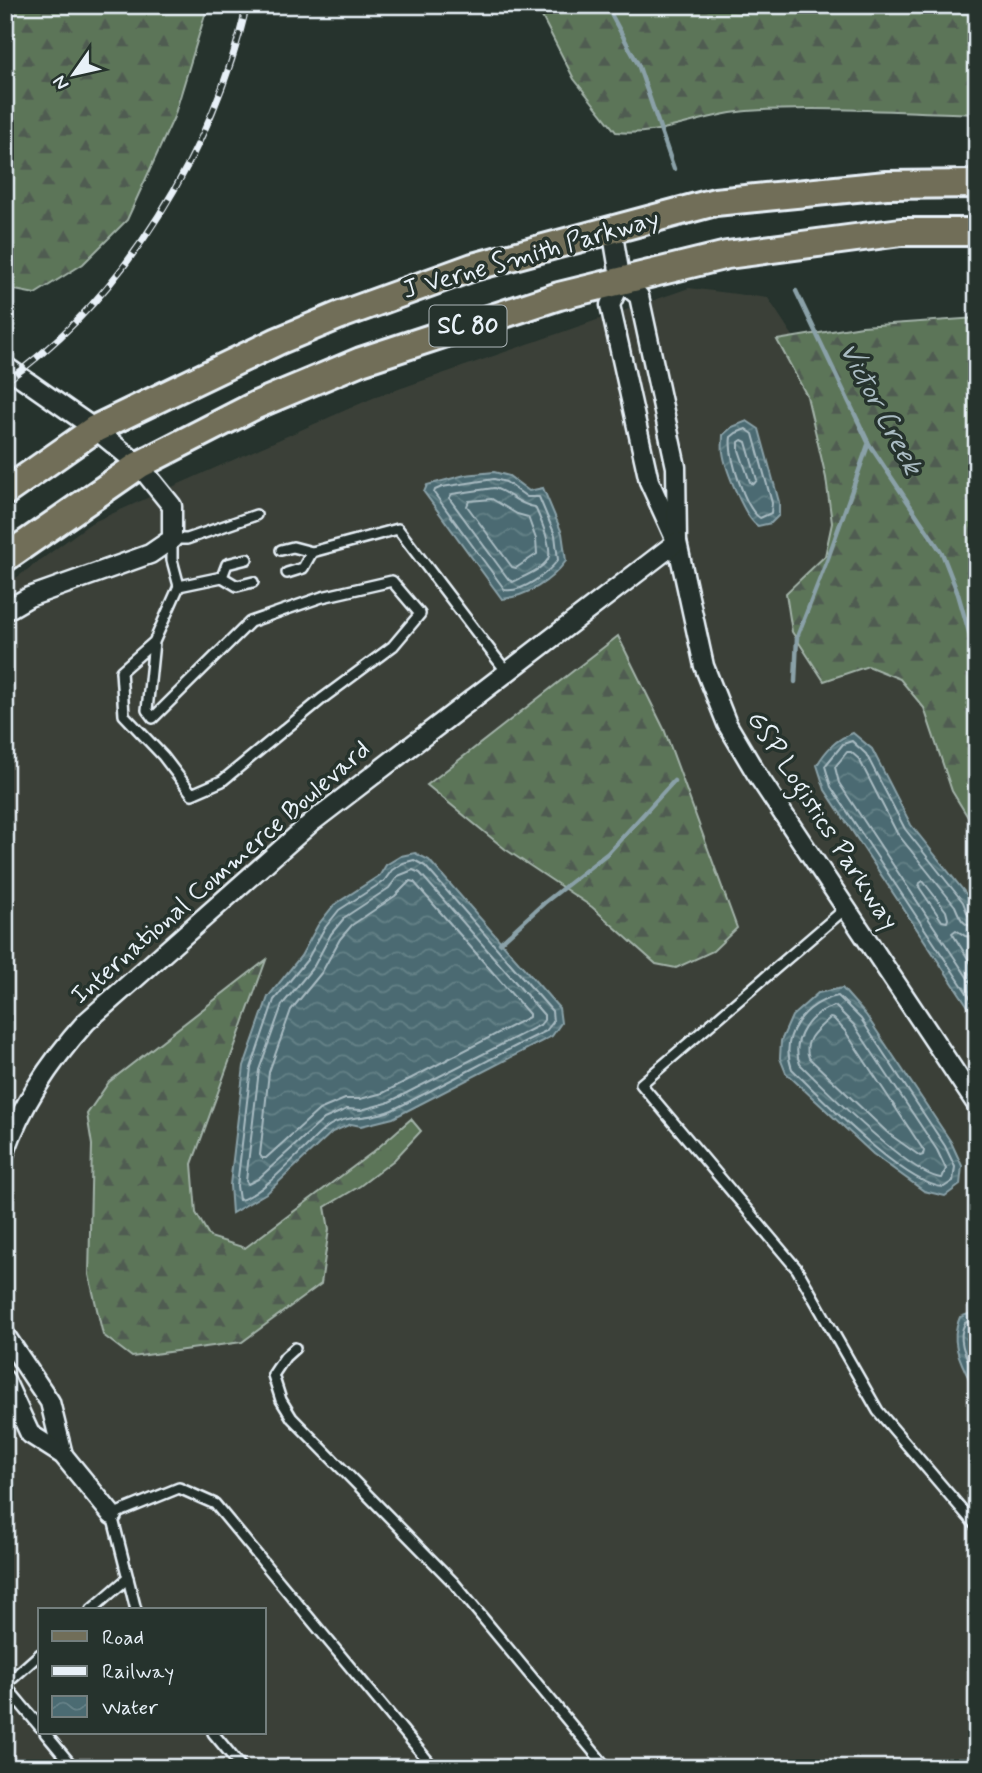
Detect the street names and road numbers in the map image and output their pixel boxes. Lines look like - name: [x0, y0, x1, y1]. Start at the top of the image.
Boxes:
- street label: J Verne Smith Parkway: [399, 202, 663, 308]
- road number: SC 80: [430, 306, 506, 346]
- street label: GSP Logistics Parkway: [736, 705, 906, 939]
- street label: International Commerce Boulevard: [64, 733, 378, 1013]

